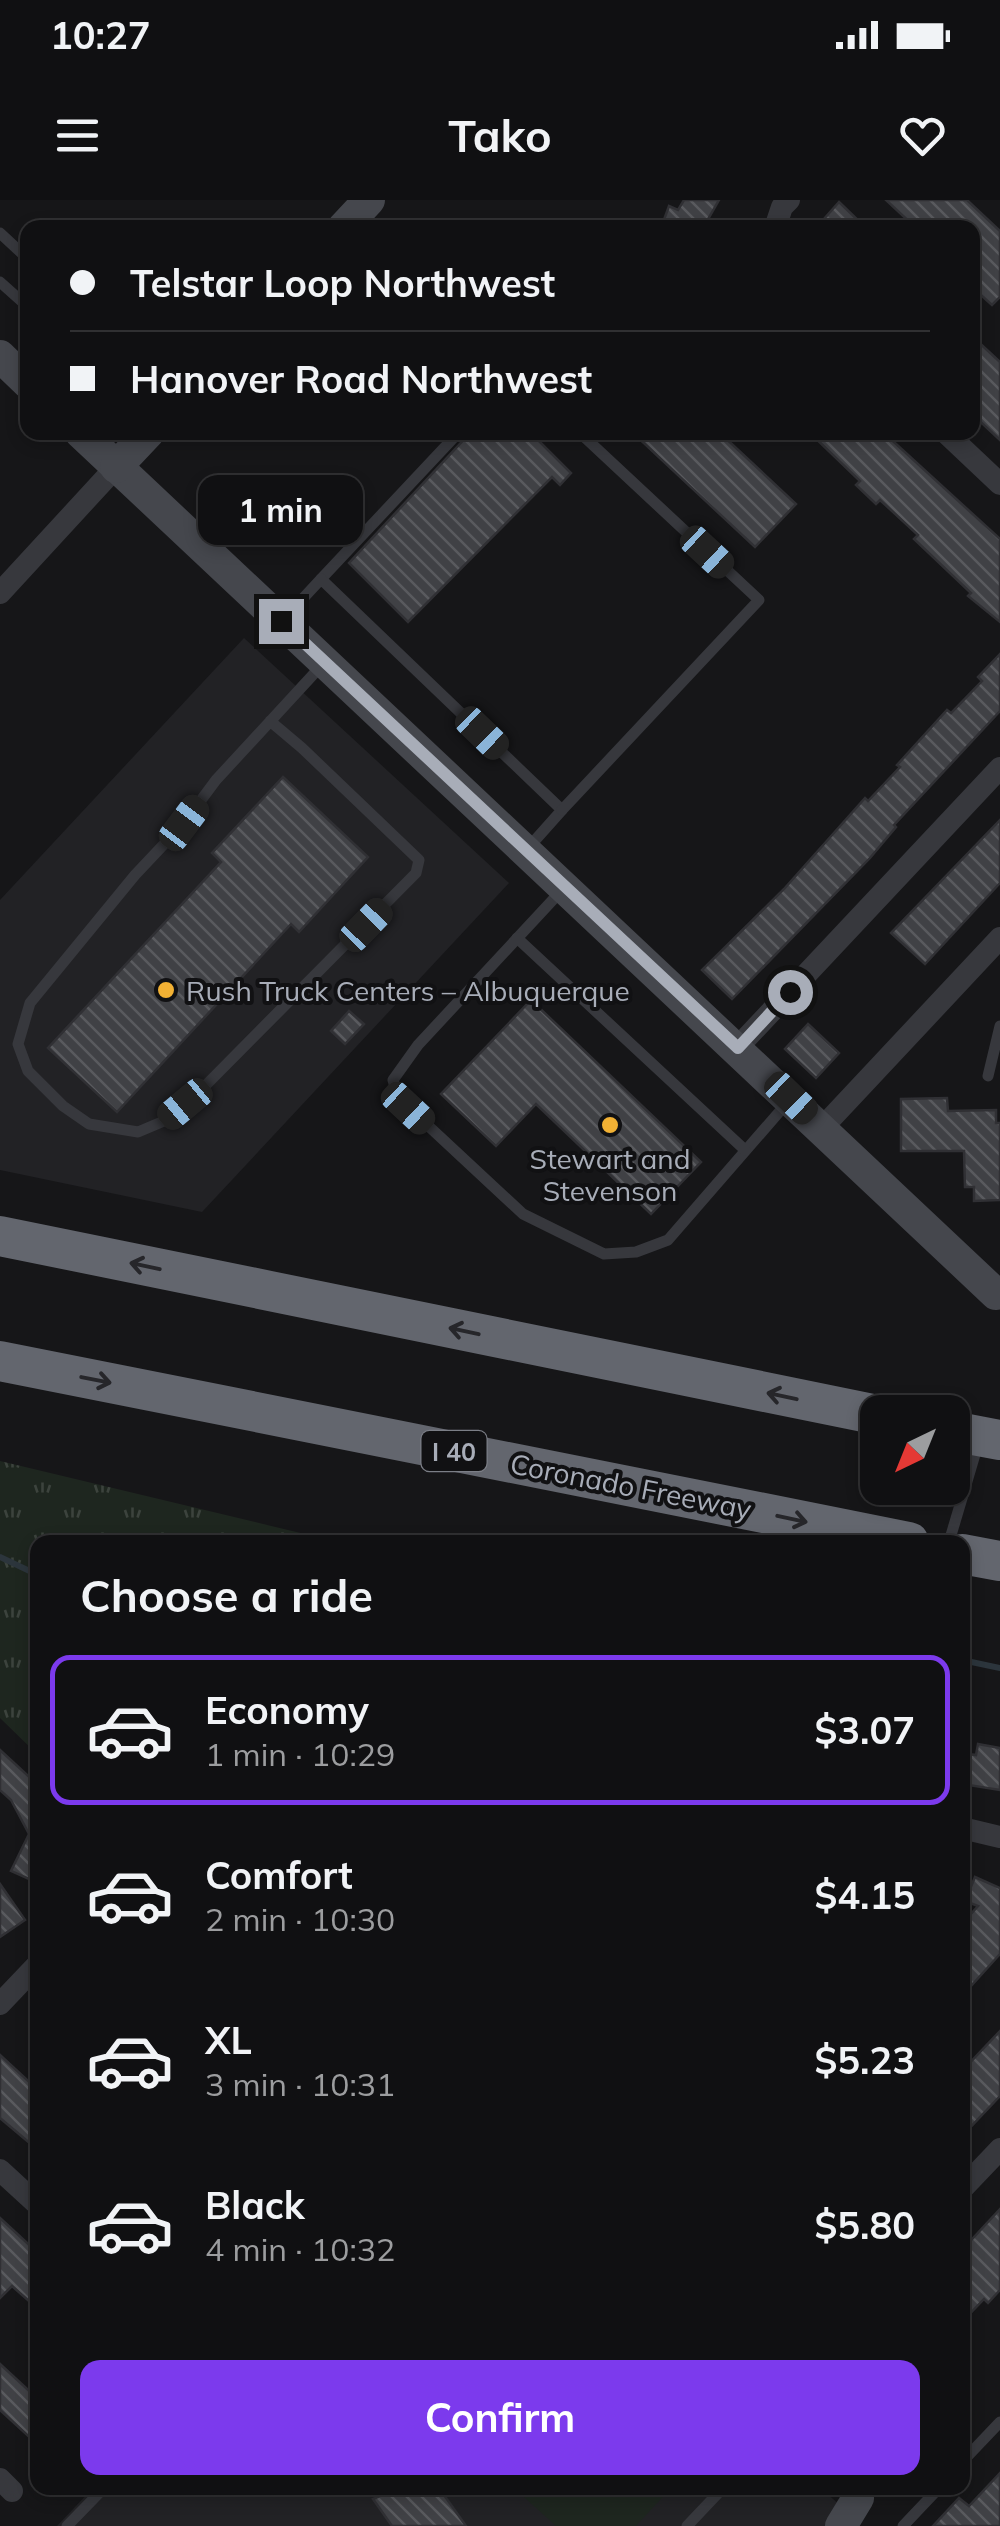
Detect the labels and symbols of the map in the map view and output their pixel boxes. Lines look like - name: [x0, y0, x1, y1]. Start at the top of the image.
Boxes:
- callout: 1 min: [198, 476, 364, 546]
- car: [675, 521, 739, 583]
- route end: [259, 599, 304, 644]
- car: [450, 701, 514, 765]
- car: [154, 790, 214, 856]
- car: [334, 893, 398, 957]
- route start: [768, 970, 813, 1015]
- place label: Rush Truck Centers – Albuquerque: [186, 973, 630, 1008]
- marker: Rush Truck Centers – Albuquerque: [155, 979, 177, 1001]
- car: [759, 1066, 823, 1130]
- car: [152, 1073, 218, 1135]
- car: [376, 1077, 440, 1139]
- marker: Stewart and Stevenson: [599, 1114, 621, 1136]
- place label: Stewart and Stevenson: [530, 1141, 690, 1208]
- one-way arrow: [130, 1255, 162, 1274]
- one-way arrow: [448, 1320, 480, 1339]
- one-way arrow: [79, 1371, 111, 1390]
- one-way arrow: [767, 1385, 799, 1404]
- north arrow: [860, 1395, 970, 1505]
- road number: I 40: [422, 1431, 486, 1471]
- street label: Coronado Freeway: [508, 1445, 755, 1527]
- one-way arrow: [775, 1510, 807, 1529]

